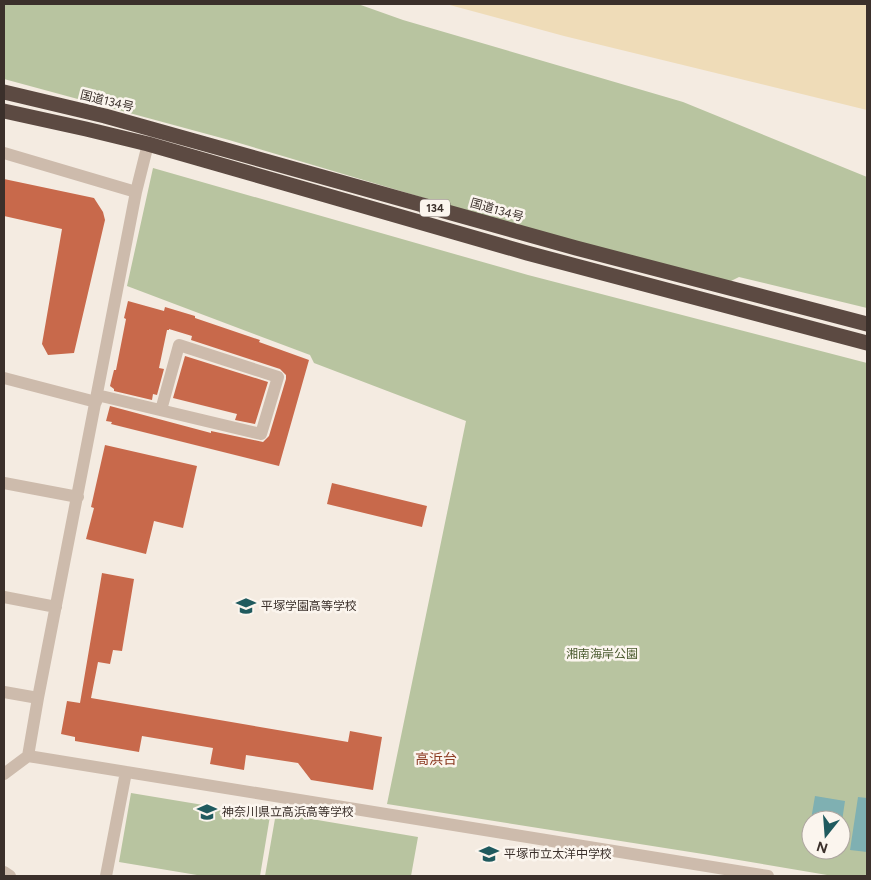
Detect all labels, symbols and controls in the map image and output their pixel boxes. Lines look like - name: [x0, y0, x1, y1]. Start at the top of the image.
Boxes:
- street label: 国道134号: [79, 88, 135, 114]
- street label: 国道134号: [469, 196, 525, 224]
- road number: 134: [420, 200, 450, 217]
- school or university icon: 平塚学園高等学校: [235, 595, 257, 617]
- place label: 平塚学園高等学校: [261, 599, 357, 613]
- park label: 湘南海岸公園: [566, 647, 638, 661]
- district label: 高浜台: [415, 751, 457, 768]
- school or university icon: 神奈川県立高浜高等学校: [196, 801, 218, 823]
- place label: 神奈川県立高浜高等学校: [222, 805, 354, 819]
- north arrow: [801, 810, 851, 860]
- text: N: [815, 837, 830, 857]
- school or university icon: 平塚市立太洋中学校: [478, 843, 500, 865]
- place label: 平塚市立太洋中学校: [504, 847, 612, 861]

